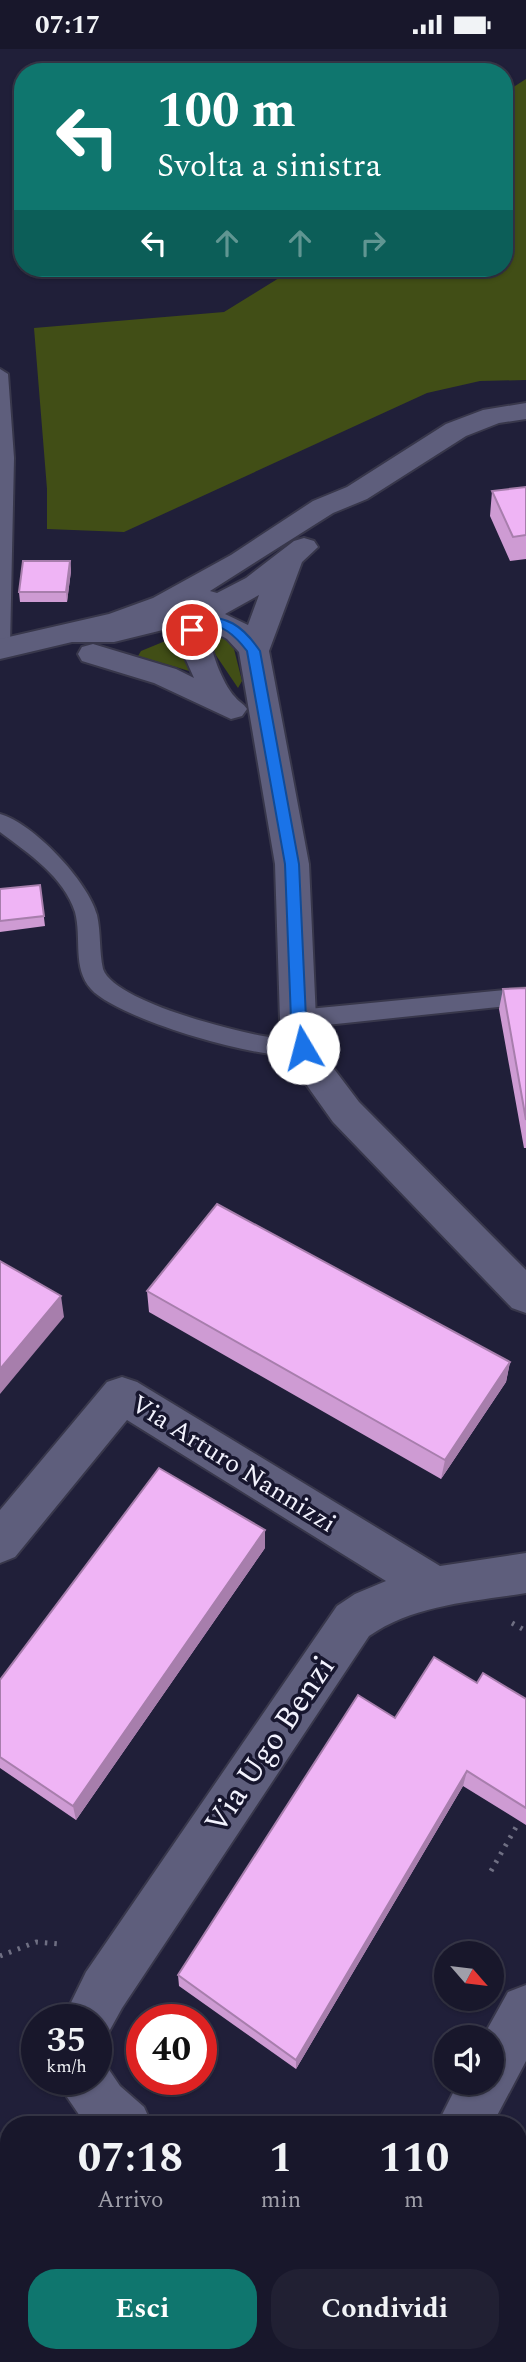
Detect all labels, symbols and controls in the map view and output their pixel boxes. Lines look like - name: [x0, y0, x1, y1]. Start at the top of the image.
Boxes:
- text: 07:17: [35, 5, 100, 45]
- text: 100 m: [157, 74, 296, 149]
- icon: left: [42, 91, 133, 182]
- text: Svolta a sinistra: [157, 142, 381, 191]
- icon: left: [135, 224, 173, 262]
- icon: ahead: [208, 224, 246, 262]
- icon: ahead: [281, 224, 319, 262]
- icon: right: [354, 224, 392, 262]
- pin: [162, 600, 222, 660]
- icon: arrive: [173, 611, 211, 649]
- position arrow: [266, 1011, 340, 1085]
- street label: Via Arturo Nannizzi: [123, 1384, 344, 1543]
- street label: Via Ugo Benzi: [192, 1646, 348, 1844]
- north arrow: [434, 1941, 504, 2011]
- map controls: [434, 1941, 504, 2095]
- speed limit sign: 40: [126, 2004, 217, 2095]
- text: 35: [47, 2014, 86, 2067]
- button: sound: [434, 2025, 504, 2095]
- text: km/h: [46, 2053, 87, 2080]
- text: 07:18: [78, 2127, 183, 2190]
- text: 1: [269, 2127, 293, 2190]
- text: 110: [379, 2127, 449, 2190]
- text: Arrivo: [97, 2183, 163, 2218]
- text: min: [261, 2183, 301, 2218]
- text: m: [404, 2183, 424, 2218]
- button: Esci: [28, 2269, 257, 2349]
- button: Condividi: [271, 2269, 499, 2349]

